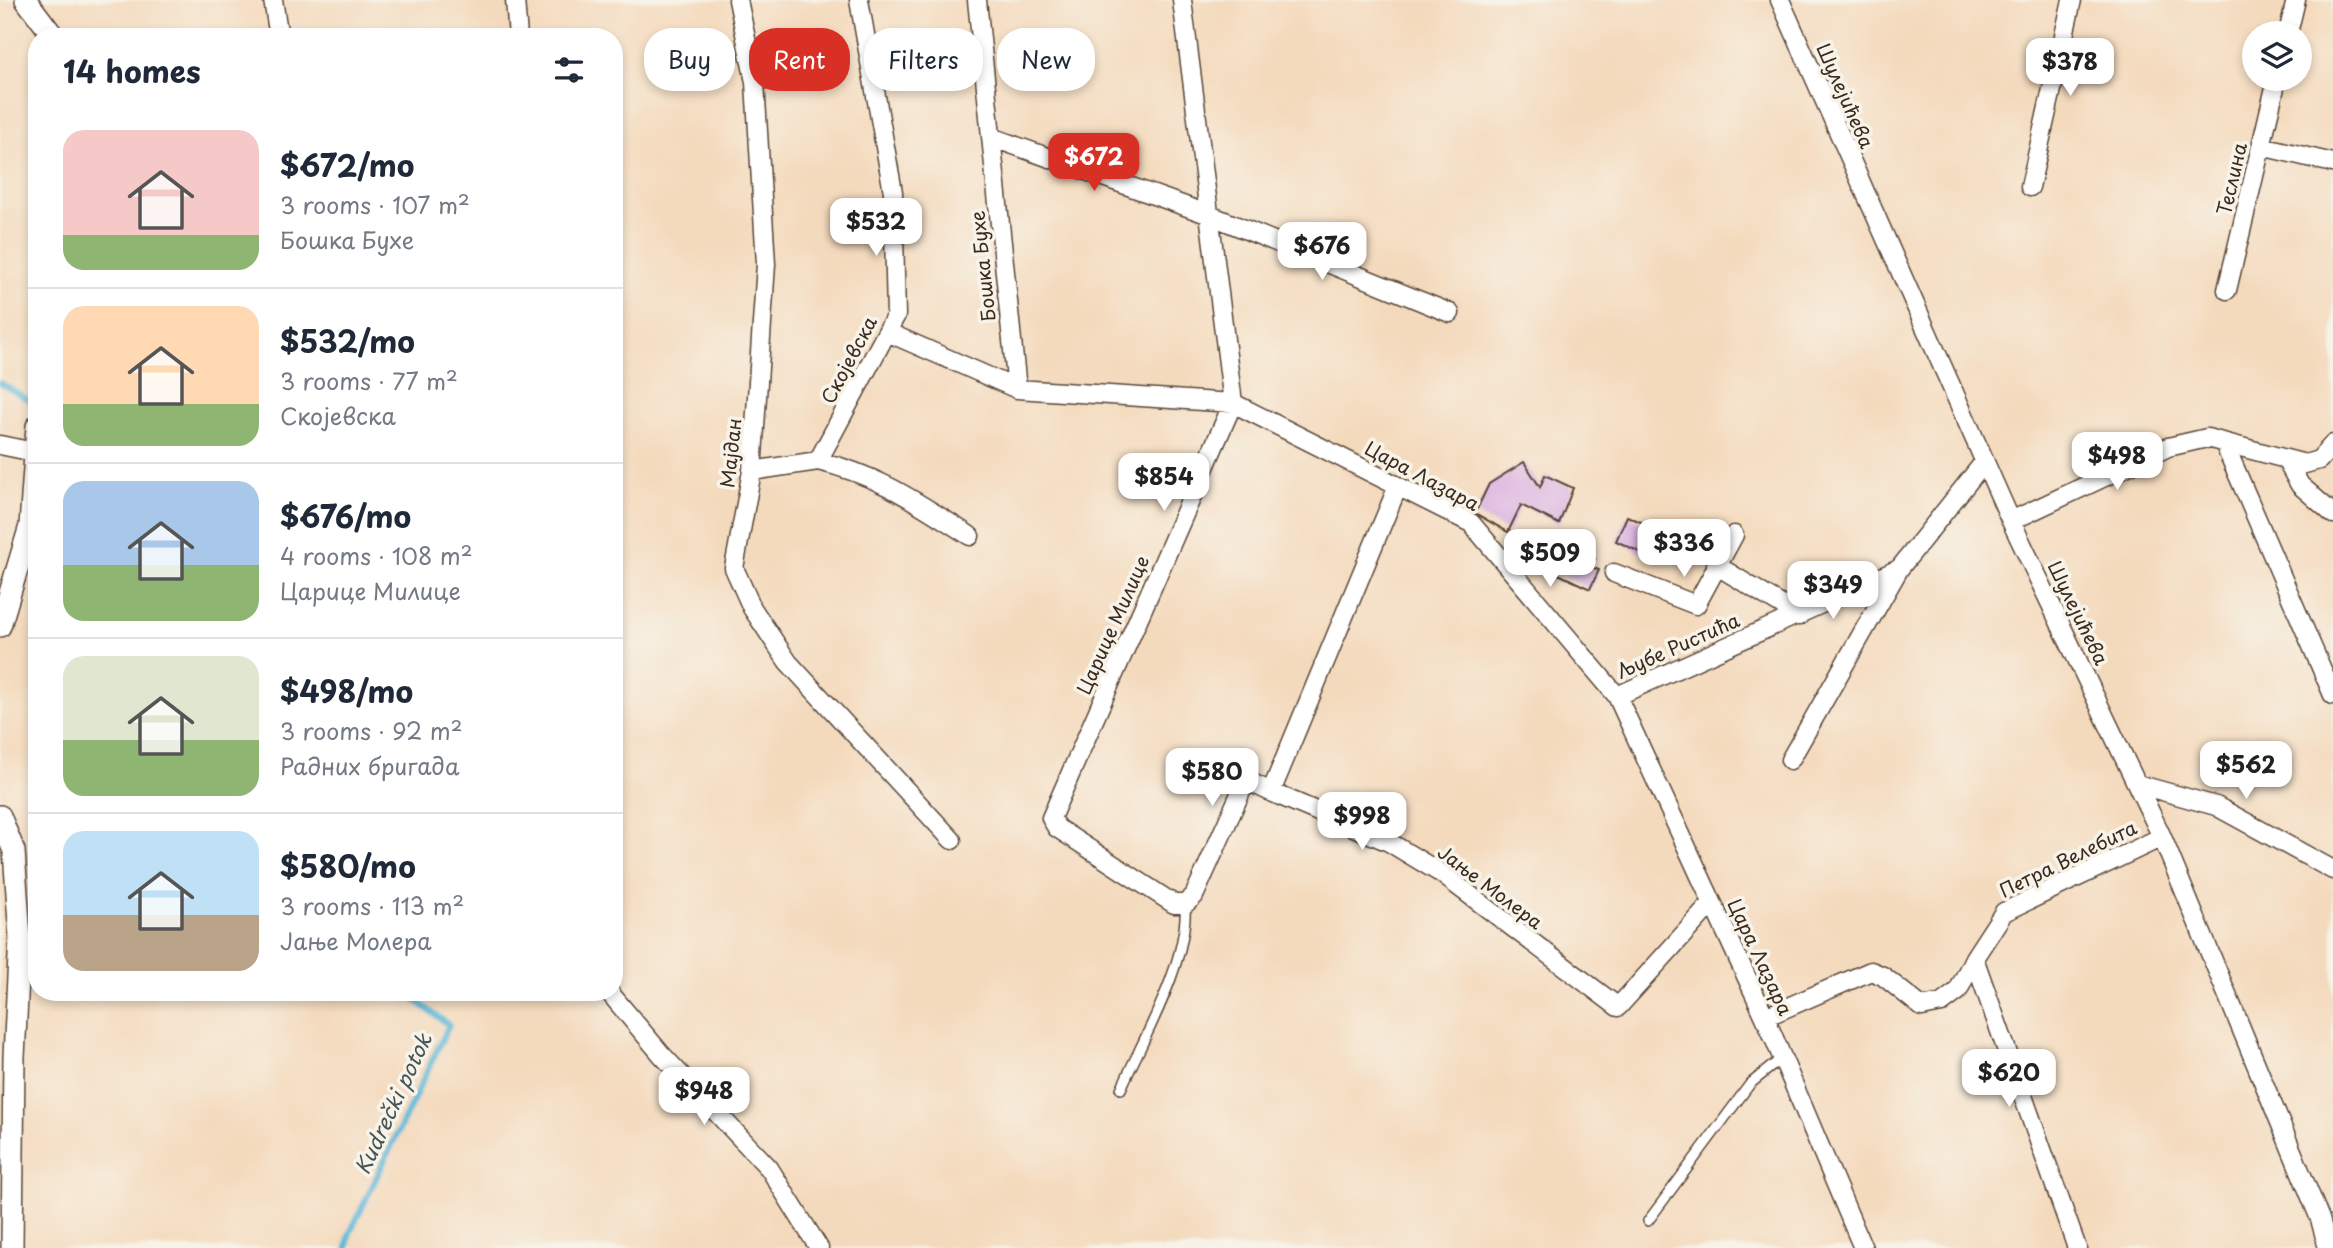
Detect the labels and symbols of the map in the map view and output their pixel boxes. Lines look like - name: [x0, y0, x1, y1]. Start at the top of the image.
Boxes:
- pin: $378: [2029, 38, 2111, 98]
- street label: Шулејићева: [1810, 39, 1882, 153]
- pin: $672: [1053, 134, 1135, 193]
- street label: Теслина: [2209, 140, 2253, 218]
- pin: $532: [835, 198, 917, 258]
- street label: Бошка Бухе: [962, 210, 1002, 323]
- pin: $676: [1281, 222, 1363, 282]
- street label: Скојевска: [813, 311, 883, 408]
- street label: Мајдан: [712, 417, 748, 489]
- street label: Цара Лазара: [1360, 433, 1485, 517]
- pin: $498: [2076, 433, 2158, 492]
- pin: $854: [1123, 454, 1205, 513]
- pin: $336: [1643, 520, 1725, 579]
- pin: $509: [1509, 530, 1591, 589]
- street label: Царице Милице: [1069, 551, 1155, 699]
- street label: Шулејићева: [2042, 556, 2116, 669]
- pin: $349: [1792, 562, 1874, 621]
- street label: Љубе Ристића: [1612, 605, 1744, 685]
- pin: $562: [2205, 742, 2287, 801]
- pin: $580: [1171, 748, 1253, 808]
- pin: $998: [1321, 792, 1403, 852]
- street label: Петра Велебита: [1994, 813, 2141, 904]
- street label: Јање Молера: [1432, 837, 1549, 935]
- street label: Цара Лазара: [1722, 894, 1800, 1020]
- water label: Kudrečki potok: [345, 1027, 439, 1179]
- pin: $620: [1968, 1050, 2050, 1109]
- pin: $948: [663, 1068, 745, 1127]

